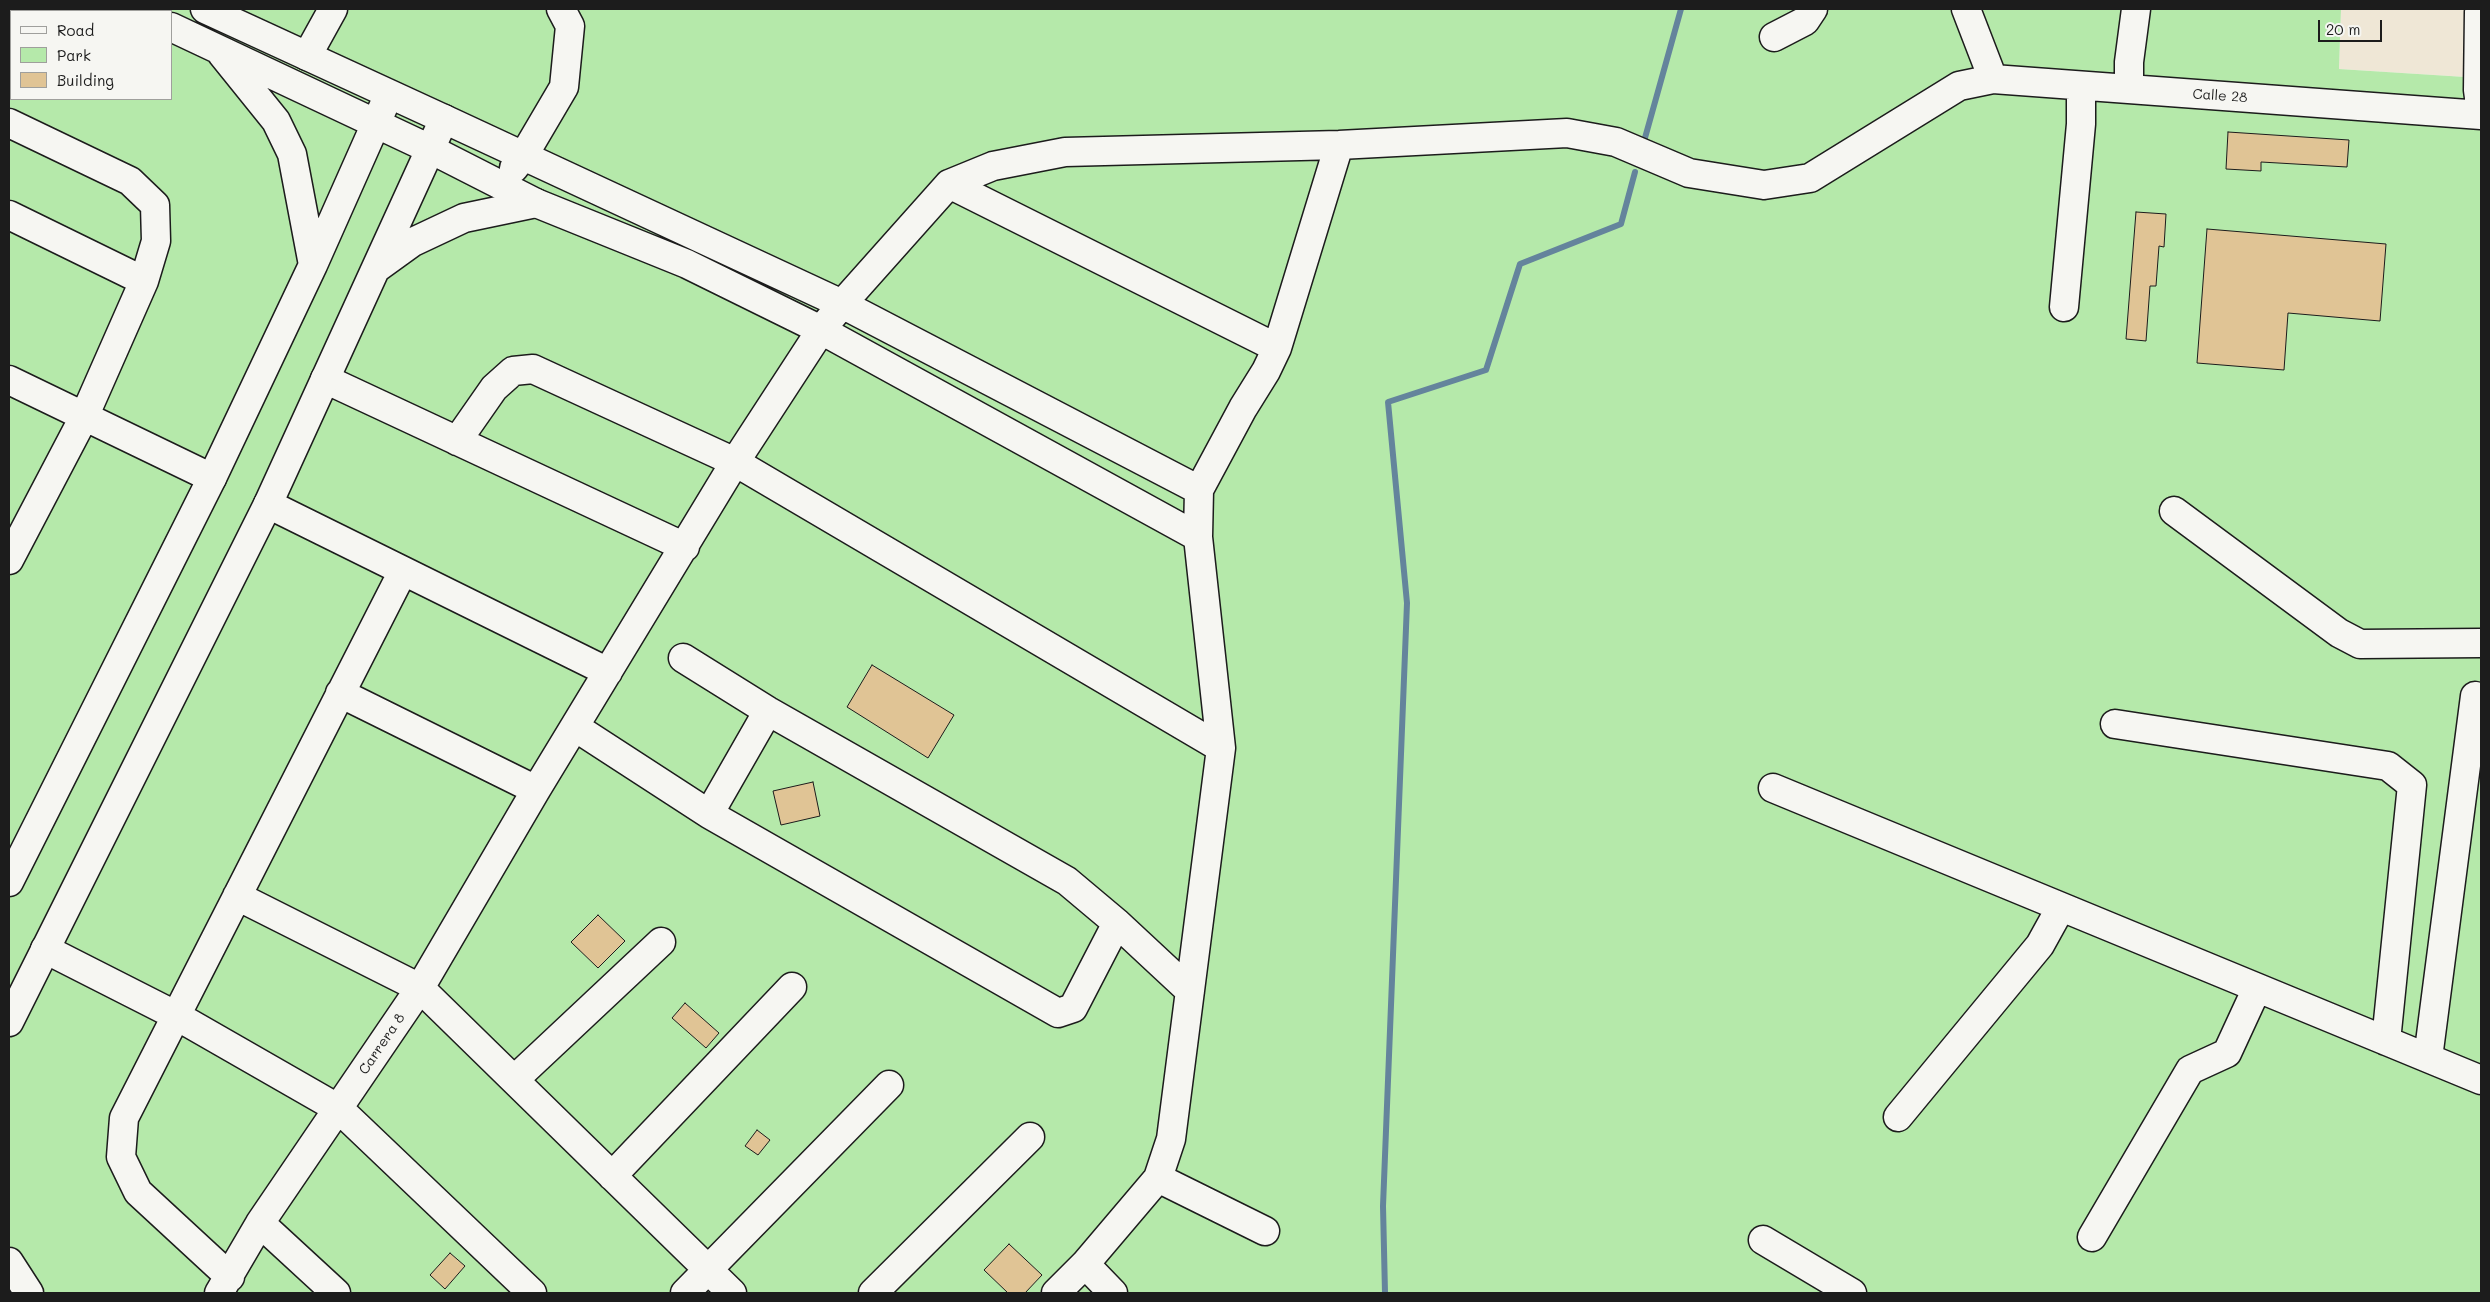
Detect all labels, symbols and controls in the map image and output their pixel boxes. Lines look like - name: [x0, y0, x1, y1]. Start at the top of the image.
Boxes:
- legend: [10, 10, 172, 100]
- scale bar: [2320, 10, 2384, 42]
- text: 20 m: [2326, 19, 2360, 39]
- text: Road: [57, 20, 94, 40]
- text: Park: [57, 45, 91, 65]
- text: Building: [57, 70, 114, 90]
- street label: Calle 28: [2192, 86, 2248, 106]
- street label: Carrera 8: [355, 1010, 409, 1078]

